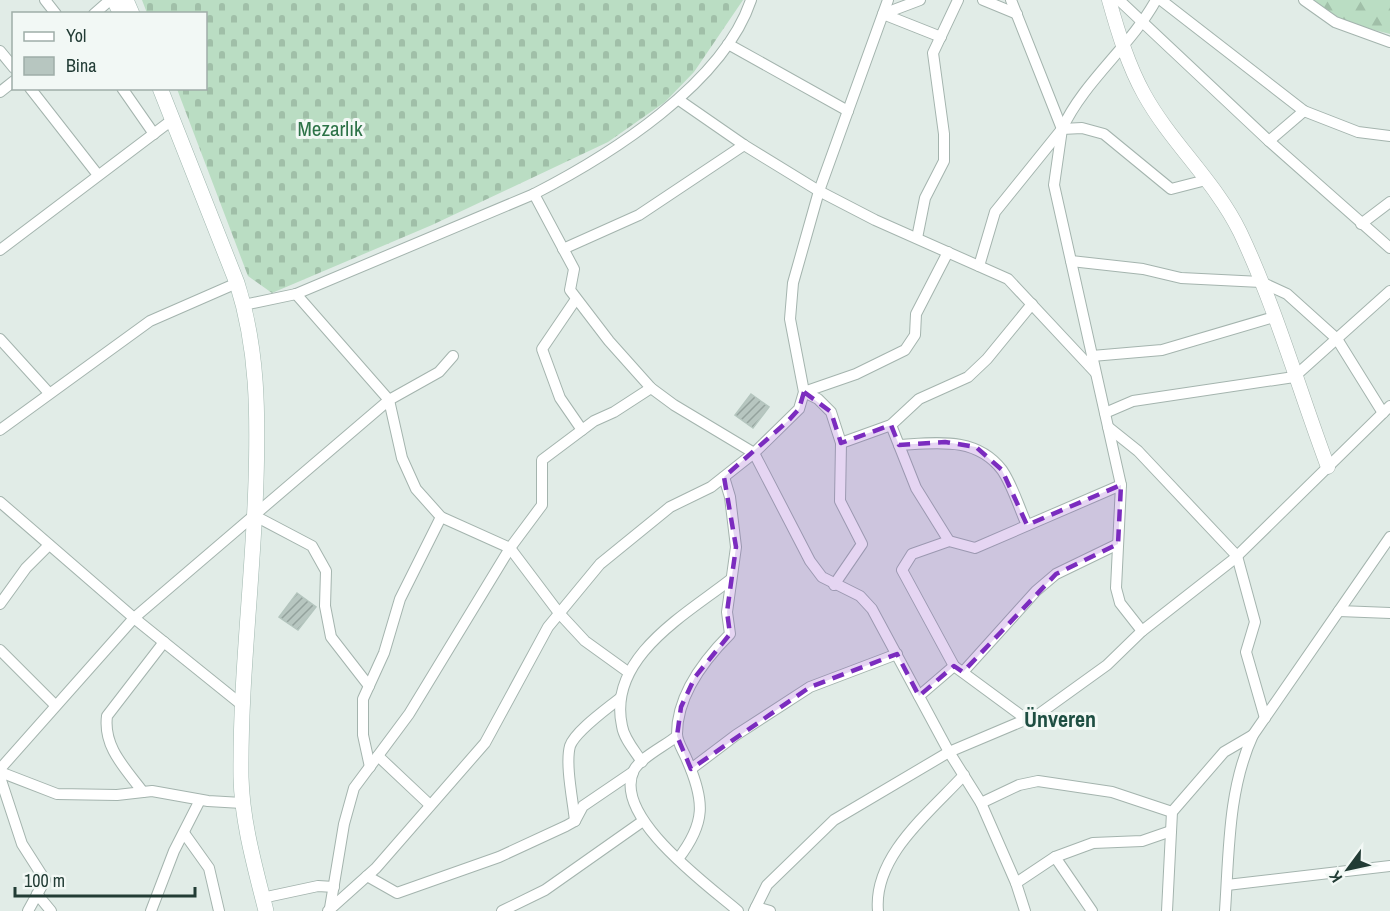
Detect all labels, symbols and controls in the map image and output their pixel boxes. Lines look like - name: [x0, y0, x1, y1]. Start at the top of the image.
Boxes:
- legend: [12, 12, 207, 90]
- text: Yol: [66, 23, 86, 48]
- text: Bina: [66, 53, 96, 78]
- park label: Mezarlık: [297, 114, 363, 143]
- district label: Ünveren: [1024, 704, 1096, 734]
- north arrow: [1318, 839, 1378, 899]
- scale bar: [15, 860, 195, 898]
- text: K: [1323, 867, 1347, 887]
- text: 100 m: [24, 868, 65, 893]

